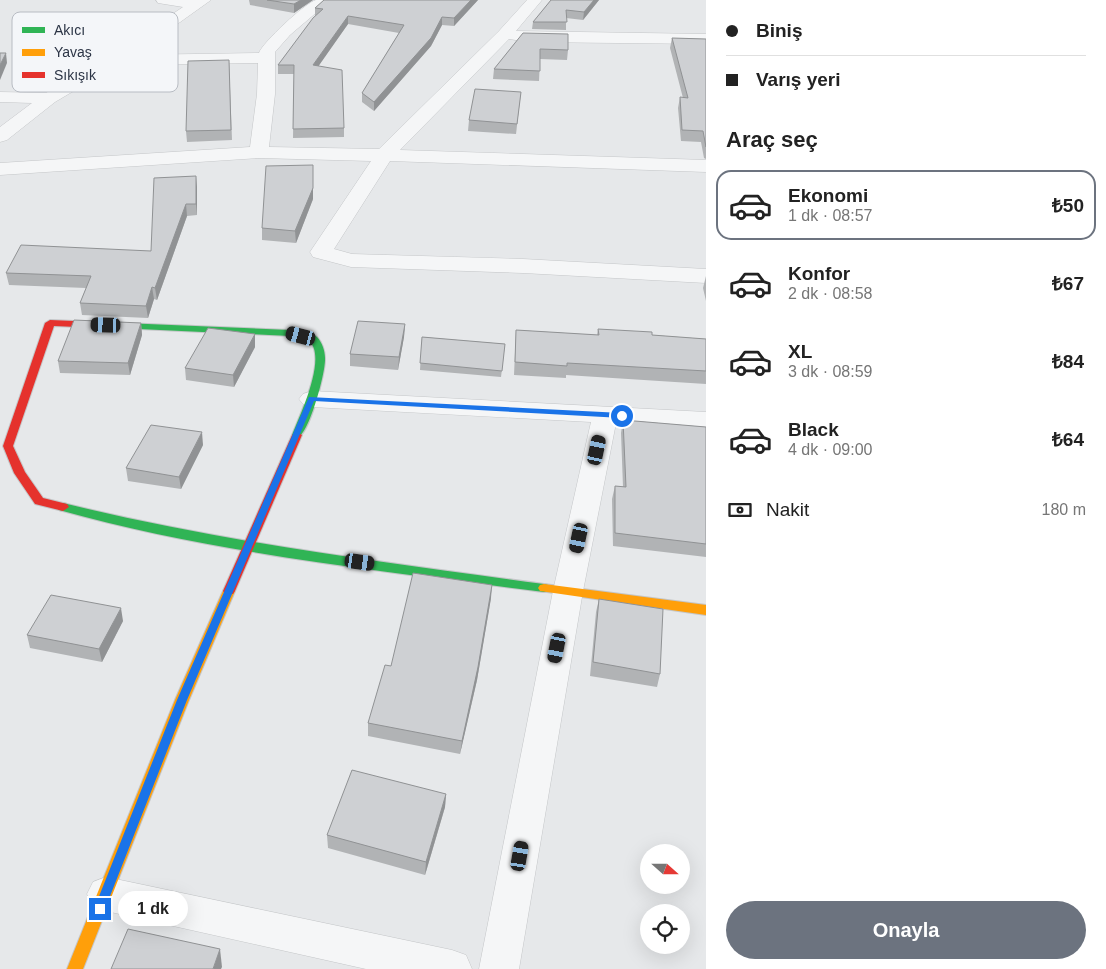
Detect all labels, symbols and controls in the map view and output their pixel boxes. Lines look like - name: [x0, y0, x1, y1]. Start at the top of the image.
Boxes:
- legend: [12, 12, 178, 92]
- text: Biniş: [756, 20, 802, 41]
- text: Akıcı: [54, 22, 85, 38]
- text: Yavaş: [54, 44, 92, 60]
- text: Sıkışık: [54, 67, 97, 83]
- text: Varış yeri: [756, 69, 841, 90]
- text: Araç seç: [726, 127, 818, 152]
- icon: car: [728, 183, 773, 228]
- text: Ekonomi: [788, 185, 868, 206]
- text: ₺50: [1052, 195, 1084, 216]
- text: 1 dk · 08:57: [788, 207, 873, 224]
- icon: car: [728, 261, 773, 306]
- text: Konfor: [788, 263, 850, 284]
- text: ₺67: [1052, 273, 1084, 294]
- text: 2 dk · 08:58: [788, 285, 873, 302]
- car: [90, 317, 121, 333]
- car: [284, 325, 317, 347]
- icon: car: [728, 339, 773, 384]
- text: XL: [788, 341, 812, 362]
- text: ₺84: [1052, 351, 1084, 372]
- text: 3 dk · 08:59: [788, 363, 873, 380]
- route start: [611, 405, 633, 427]
- icon: car: [728, 417, 773, 462]
- text: Black: [788, 419, 839, 440]
- text: ₺64: [1052, 429, 1084, 450]
- car: [586, 434, 607, 466]
- text: 4 dk · 09:00: [788, 441, 873, 458]
- icon: cash: [726, 496, 754, 524]
- text: Nakit: [766, 499, 809, 520]
- text: 180 m: [1042, 501, 1086, 518]
- car: [568, 522, 589, 554]
- car: [344, 552, 375, 572]
- car: [546, 632, 567, 664]
- car: [510, 840, 529, 872]
- north arrow: [640, 844, 690, 894]
- map controls: [640, 844, 690, 954]
- callout: 1 dk: [118, 892, 188, 926]
- route end: [89, 898, 111, 920]
- text: 1 dk: [137, 900, 169, 917]
- button: Onayla: [726, 901, 1086, 959]
- button: locate: [640, 904, 690, 954]

